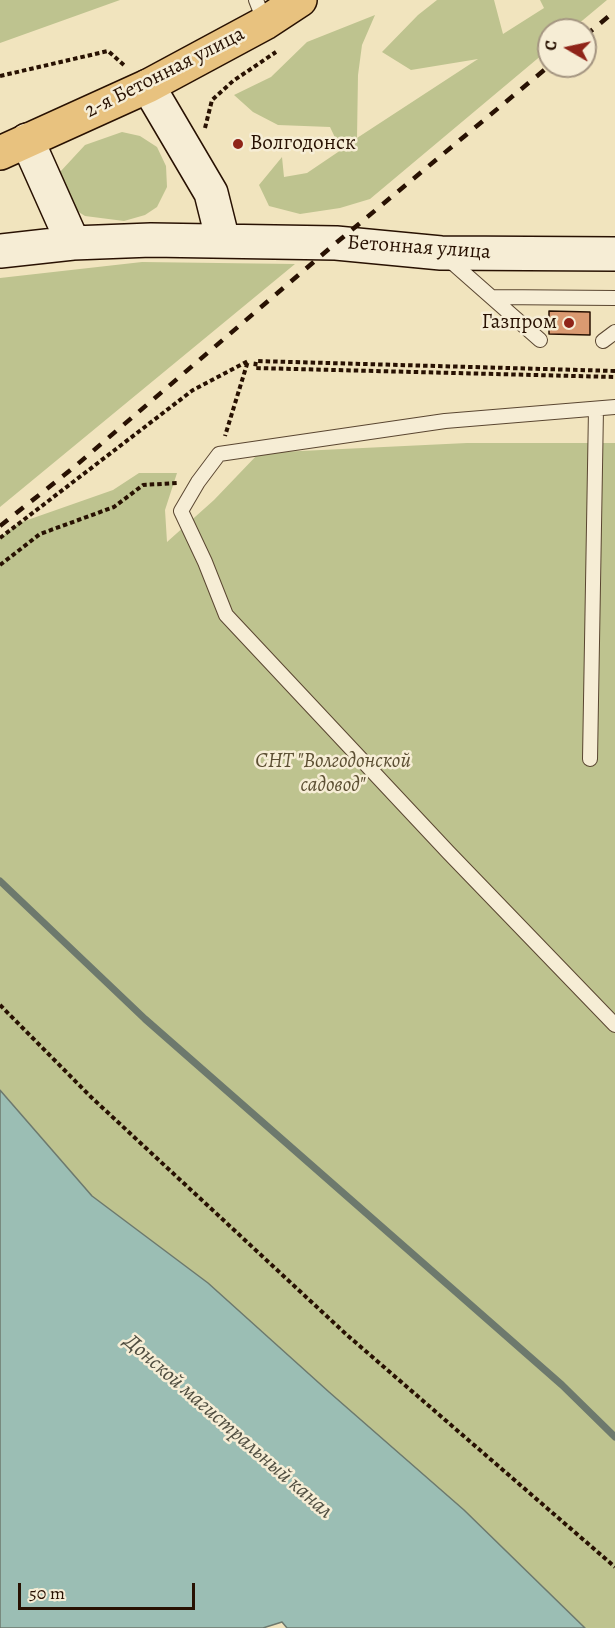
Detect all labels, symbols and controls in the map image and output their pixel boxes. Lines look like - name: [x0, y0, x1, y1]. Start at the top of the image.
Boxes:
- north arrow: [537, 18, 597, 78]
- street label: 2-я Бетонная улица: [81, 22, 249, 124]
- text: С: [540, 39, 563, 52]
- place label: Волгодонск: [250, 131, 356, 157]
- marker: Волгодонск: [231, 137, 245, 151]
- street label: Бетонная улица: [346, 230, 492, 266]
- place label: Газпром: [482, 310, 557, 336]
- marker: Газпром: [562, 316, 576, 330]
- park label: СНТ "Волгодонской садовод": [255, 749, 411, 799]
- water label: Донской магистральный канал: [118, 1329, 338, 1525]
- scale bar: [21, 1571, 198, 1609]
- text: 50 m: [29, 1581, 65, 1605]

